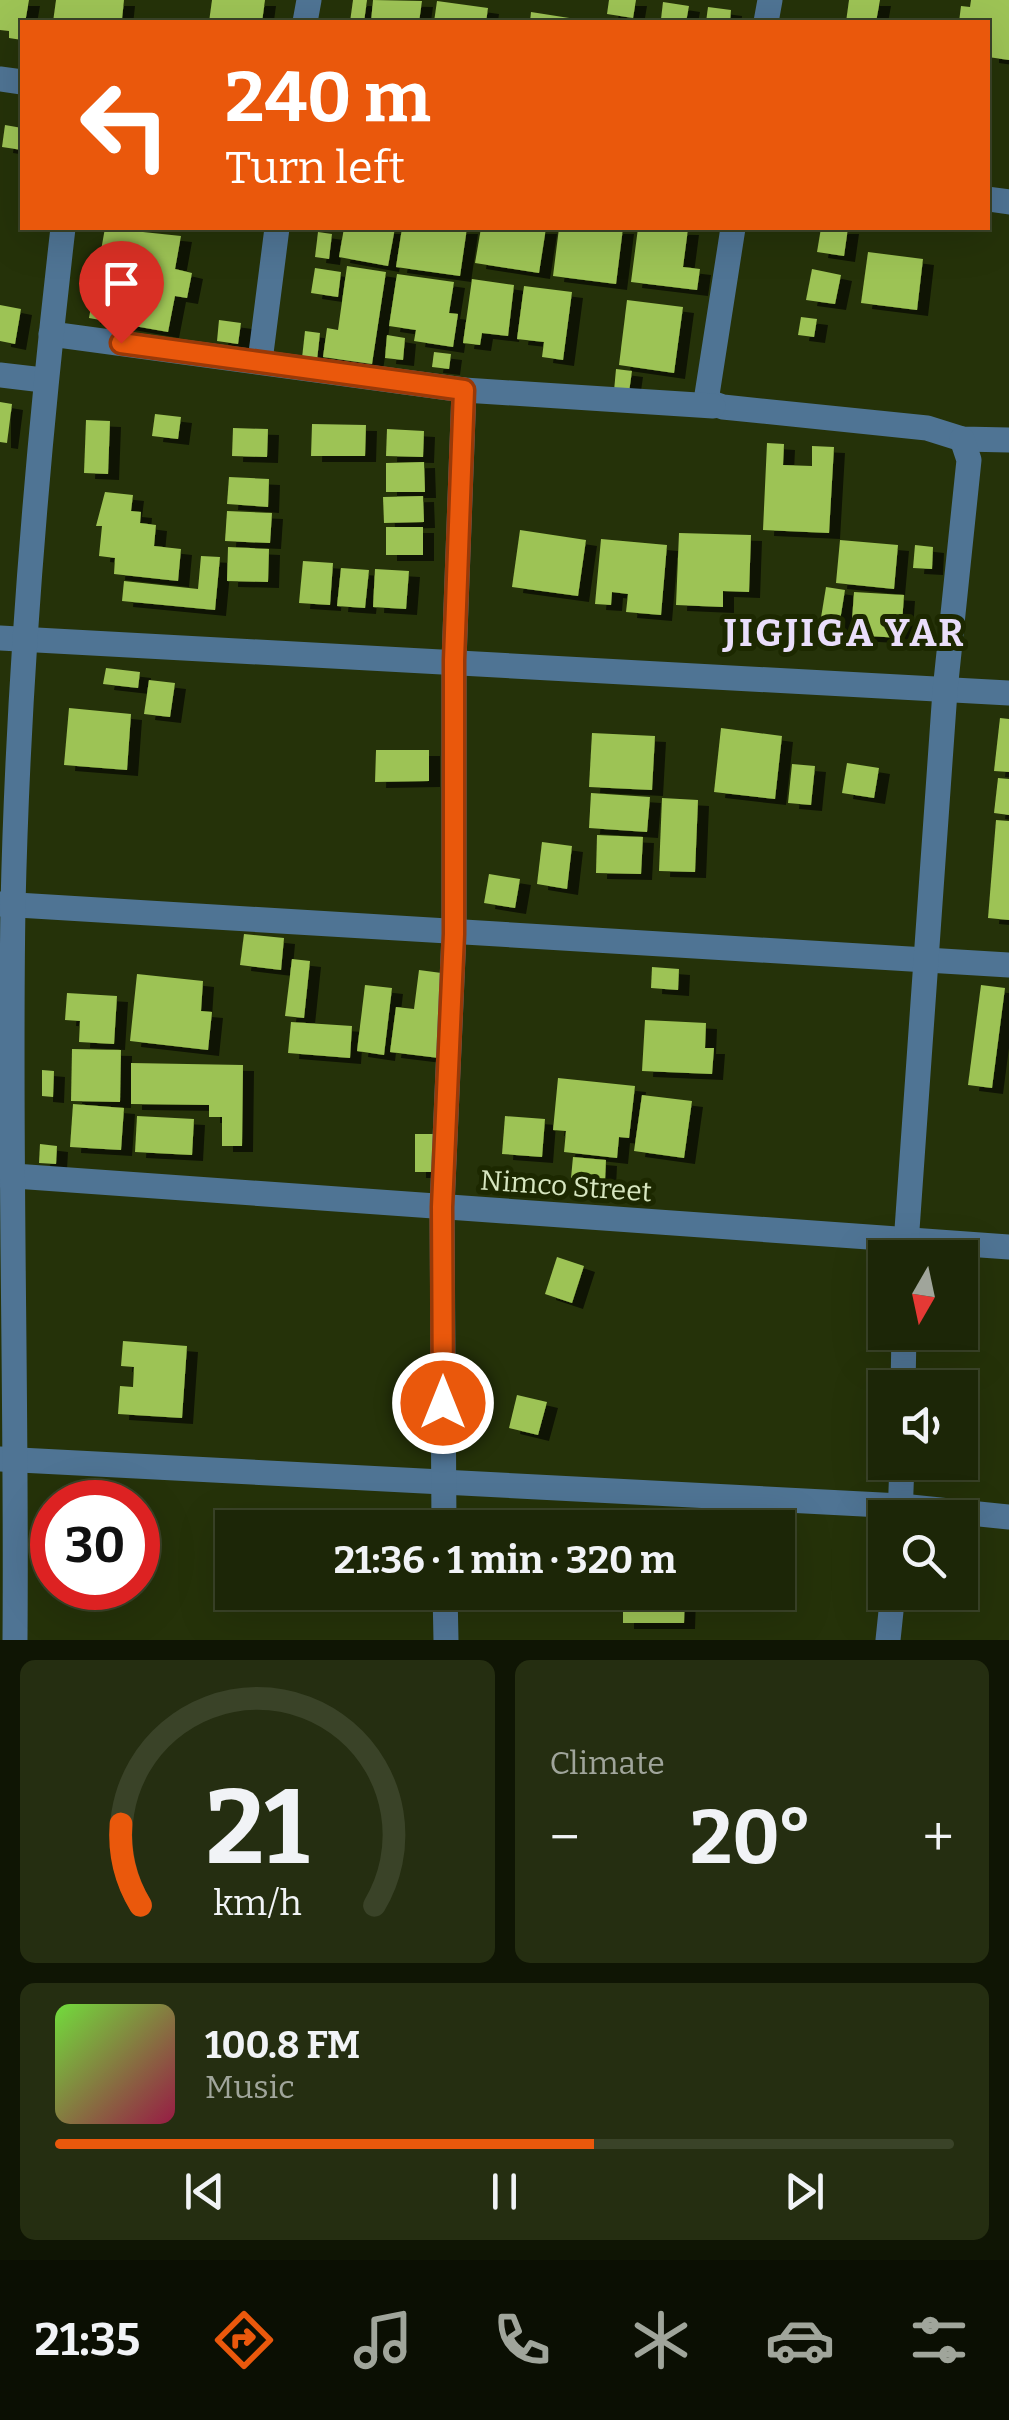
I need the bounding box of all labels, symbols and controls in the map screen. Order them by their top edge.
text: 240 m [225,56,431,140]
icon: left [60,60,190,190]
text: Turn left [225,141,405,195]
pin [79,241,164,344]
icon: arrive [94,256,149,311]
district label: JIGJIGA YAR [722,610,966,656]
street label: Nimco Street [479,1164,653,1208]
north arrow [868,1240,978,1350]
map controls [868,1240,978,1610]
position arrow [391,1351,495,1455]
button: sound [868,1370,978,1480]
speed limit sign: 30 [30,1480,160,1610]
button: search [868,1500,978,1610]
text: 21:36 · 1 min · 320 m [334,1537,676,1583]
text: Climate [550,1744,665,1782]
text: 21 [206,1766,309,1891]
text: 20° [690,1793,812,1883]
text: − [550,1805,580,1871]
text: + [923,1805,954,1871]
text: km/h [213,1882,301,1924]
text: 100.8 FM [205,2022,360,2068]
text: Music [205,2068,295,2106]
icon: previous [177,2164,232,2219]
icon: pause [477,2164,532,2219]
icon: next [777,2164,832,2219]
icon: directions [209,2305,279,2375]
icon: music [348,2305,418,2375]
icon: phone [487,2305,557,2375]
icon: climate [626,2305,696,2375]
icon: car [765,2305,835,2375]
icon: filters [904,2305,974,2375]
text: 21:35 [35,2313,140,2367]

